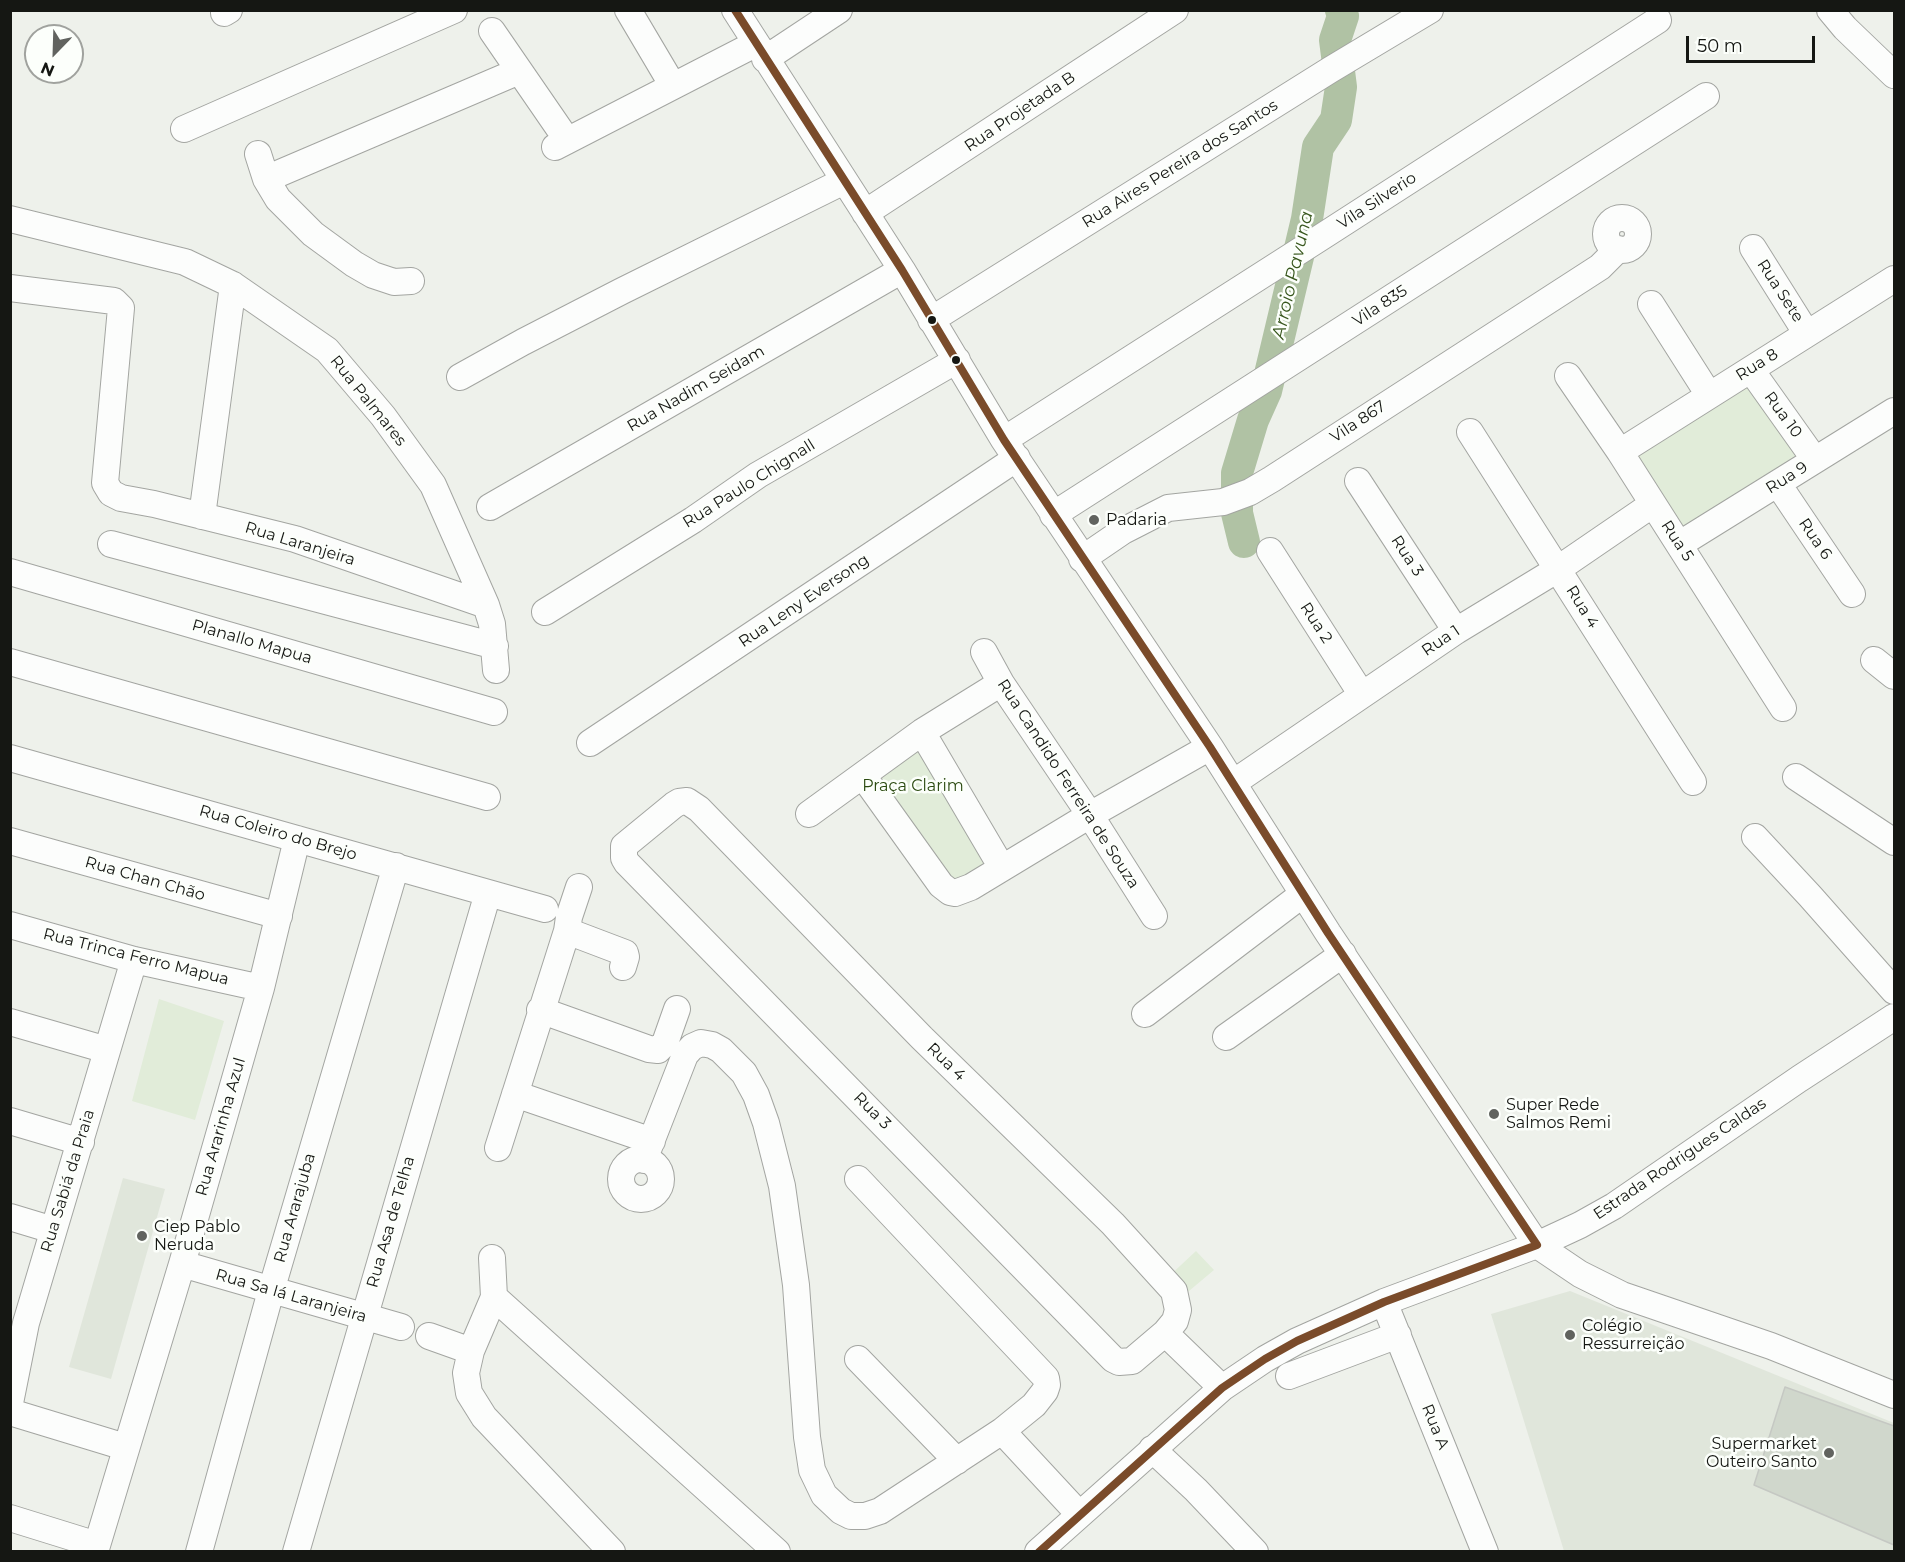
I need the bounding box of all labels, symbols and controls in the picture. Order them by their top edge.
north arrow [24,24,84,84]
scale bar [1689,24,1818,62]
text: 50 m [1697,35,1743,57]
text: N [38,58,57,80]
street label: Rua Projetada B [961,68,1079,156]
street label: Rua Aires Pereira dos Santos [1079,96,1281,232]
street label: Vila Silverio [1334,168,1420,234]
water label: Arroio Pavuna [1268,209,1318,341]
street label: Rua Sete [1753,256,1807,326]
street label: Vila 835 [1349,281,1411,331]
unlabelled marker [926,314,938,326]
street label: Rua Nadim Seidam [624,342,768,436]
street label: Rua 8 [1732,345,1782,385]
street label: Rua Palmares [326,352,410,450]
unlabelled marker [950,354,962,366]
street label: Rua 10 [1760,388,1806,442]
street label: Vila 867 [1327,397,1389,447]
street label: Rua Paulo Chignall [679,436,819,532]
street label: Rua 9 [1763,458,1811,498]
place label: Padaria [1106,510,1167,530]
marker: Padaria [1087,513,1101,527]
street label: Rua 6 [1794,515,1836,563]
street label: Rua 5 [1657,517,1697,565]
street label: Rua Laranjeira [242,518,358,570]
street label: Rua 3 [1387,532,1427,580]
street label: Rua Leny Eversong [735,550,873,652]
street label: Rua 4 [1562,582,1602,632]
street label: Rua 2 [1296,599,1336,647]
street label: Planallo Mapua [190,616,314,668]
street label: Rua 1 [1418,621,1464,661]
street label: Rua Candido Ferreira de Souza [993,676,1143,892]
park label: Praça Clarim [862,776,964,796]
street label: Rua Coleiro do Brejo [197,801,359,865]
street label: Rua Chan Chão [83,853,207,905]
street label: Rua Trinca Ferro Mapua [41,925,231,989]
street label: Rua 4 [923,1039,969,1085]
street label: Rua Ararinha Azul [192,1056,250,1198]
street label: Rua 3 [849,1088,895,1134]
street label: Estrada Rodrigues Caldas [1590,1094,1770,1224]
place label: Super Rede Salmos Remi [1506,1095,1611,1133]
street label: Rua Sabiá da Praia [37,1107,99,1255]
marker: Super Rede Salmos Remi [1487,1107,1501,1121]
street label: Rua Ararajuba [270,1151,320,1265]
street label: Rua Asa de Telha [363,1154,419,1290]
place label: Ciep Pablo Neruda [154,1217,240,1255]
marker: Ciep Pablo Neruda [135,1229,149,1243]
street label: Rua Sa Iá Laranjeira [213,1265,369,1327]
place label: Colégio Ressurreição [1582,1316,1685,1354]
marker: Colégio Ressurreição [1563,1328,1577,1342]
street label: Rua A [1417,1401,1453,1453]
place label: Supermarket Outeiro Santo [1706,1434,1817,1472]
marker: Supermarket Outeiro Santo [1822,1446,1836,1460]

